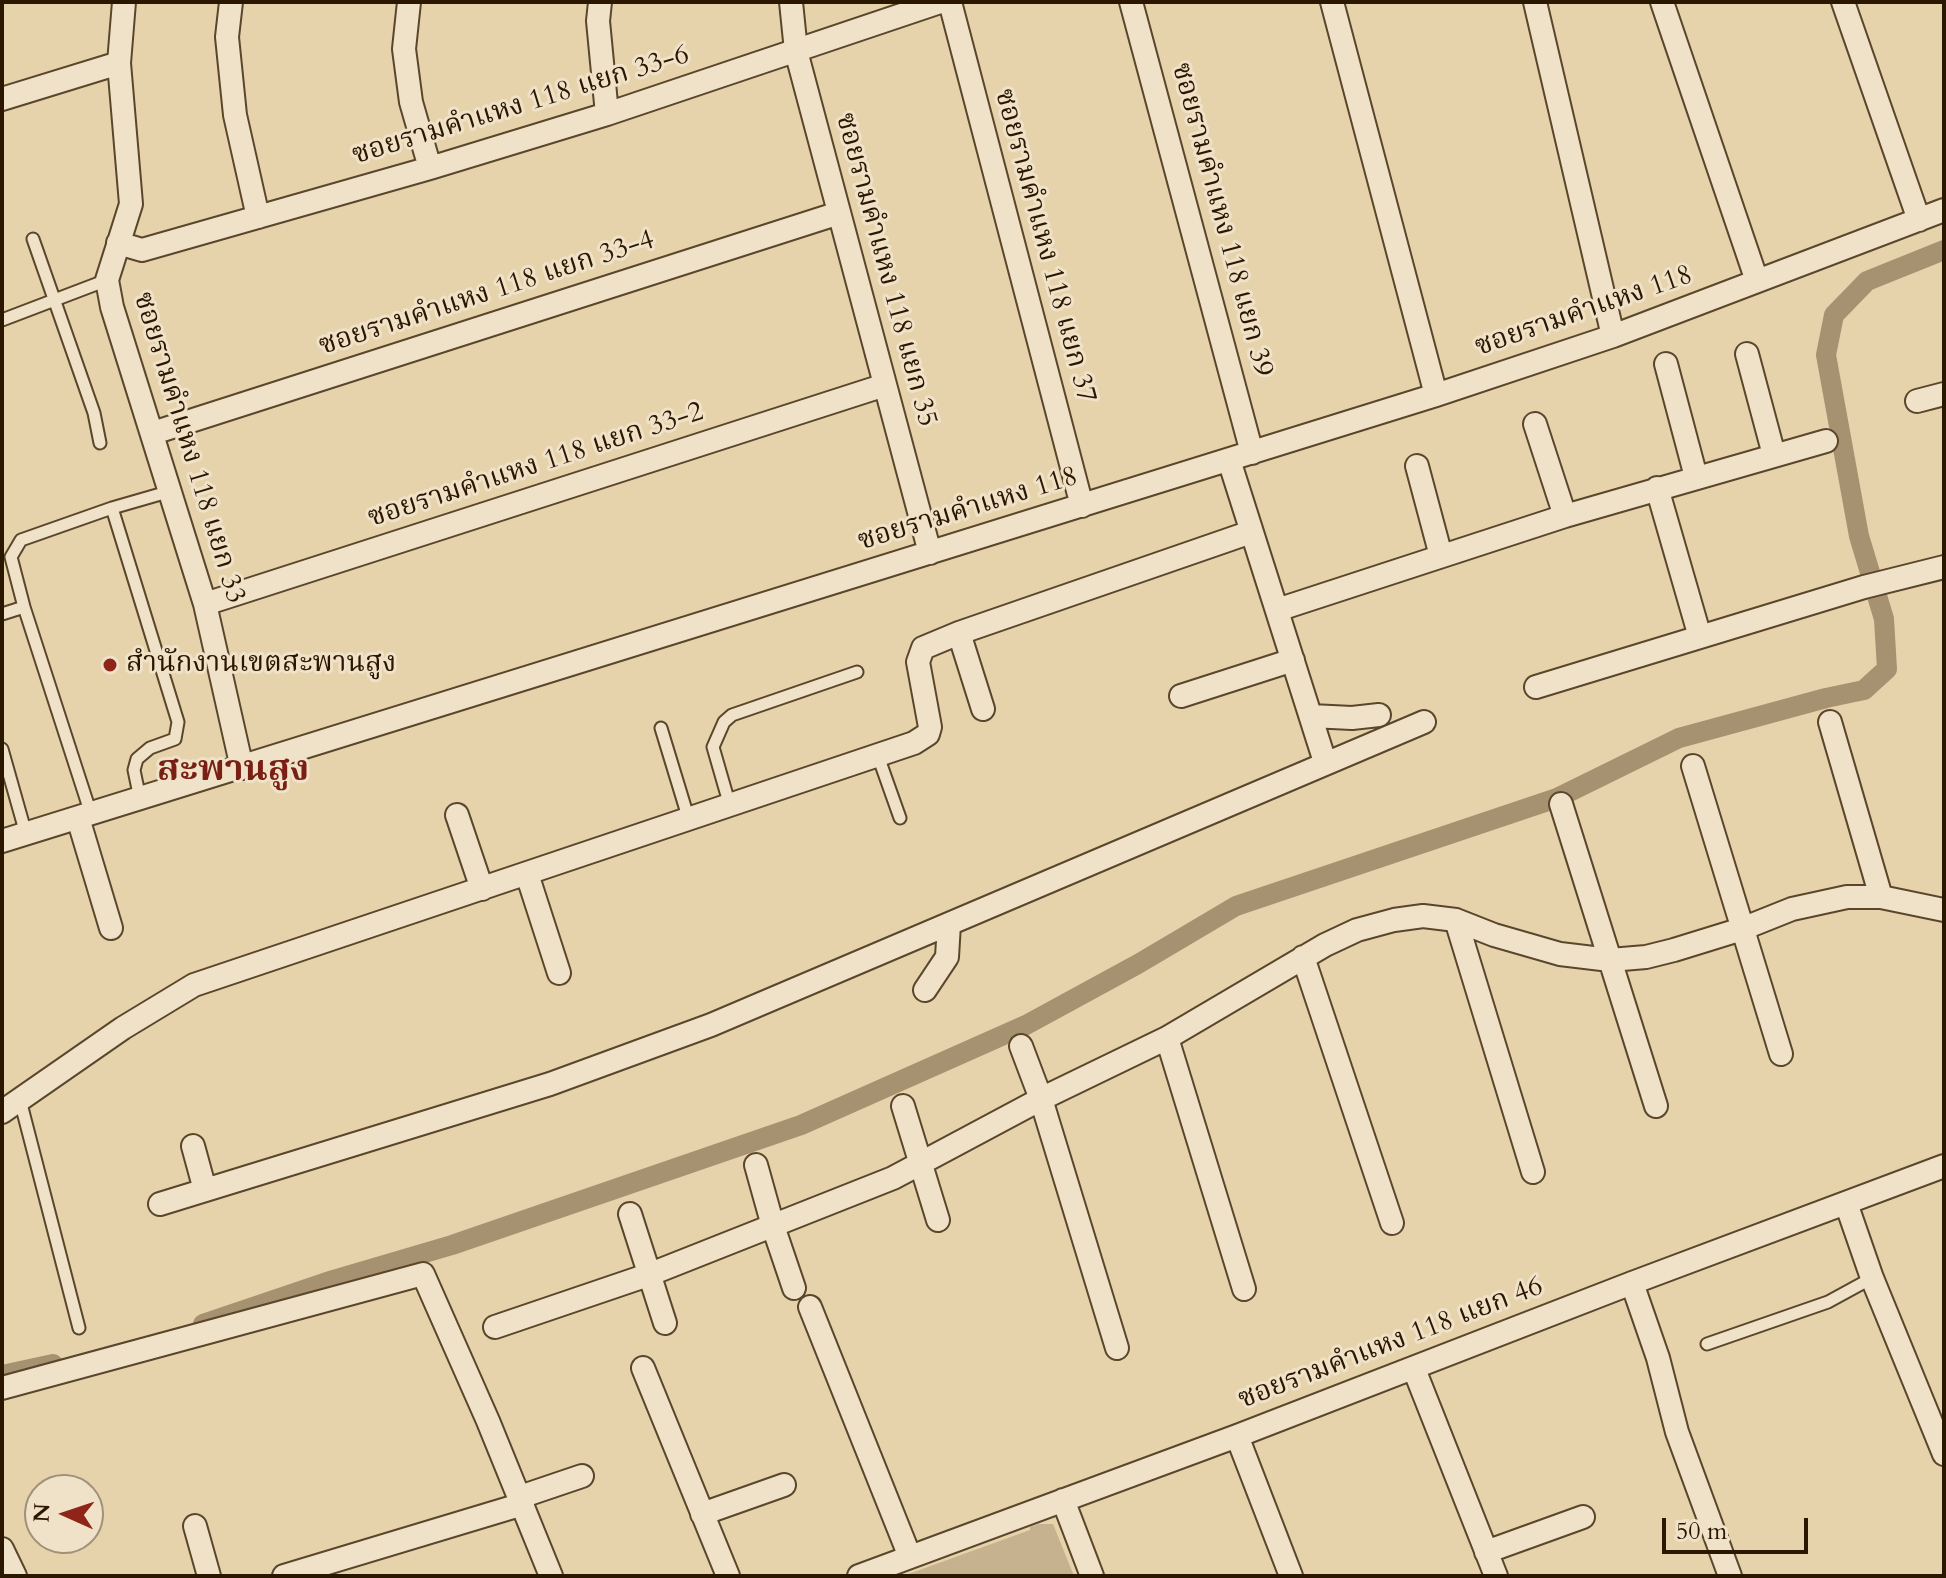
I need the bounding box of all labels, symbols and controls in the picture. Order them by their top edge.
street label: ซอยรามคำแหง 118 แยก 33-6 [349,39,693,173]
street label: ซอยรามคำแหง 118 แยก 39 [1163,59,1279,381]
street label: ซอยรามคำแหง 118 แยก 37 [986,85,1102,407]
street label: ซอยรามคำแหง 118 แยก 35 [827,109,943,431]
street label: ซอยรามคำแหง 118 แยก 33-4 [315,224,659,364]
street label: ซอยรามคำแหง 118 [1471,259,1697,365]
street label: ซอยรามคำแหง 118 แยก 33 [125,288,251,608]
street label: ซอยรามคำแหง 118 แยก 33-2 [364,396,708,536]
street label: ซอยรามคำแหง 118 [854,461,1082,559]
place label: สำนักงานเขตสะพานสูง [126,648,396,682]
marker: สำนักงานเขตสะพานสูง [101,656,119,674]
district label: สะพานสูง [157,750,309,794]
street label: ซอยรามคำแหง 118 แยก 46 [1234,1270,1548,1418]
north arrow [24,1474,104,1554]
scale bar [1666,1502,1812,1552]
text: N [27,1503,58,1523]
text: 50 m [1676,1515,1727,1548]

